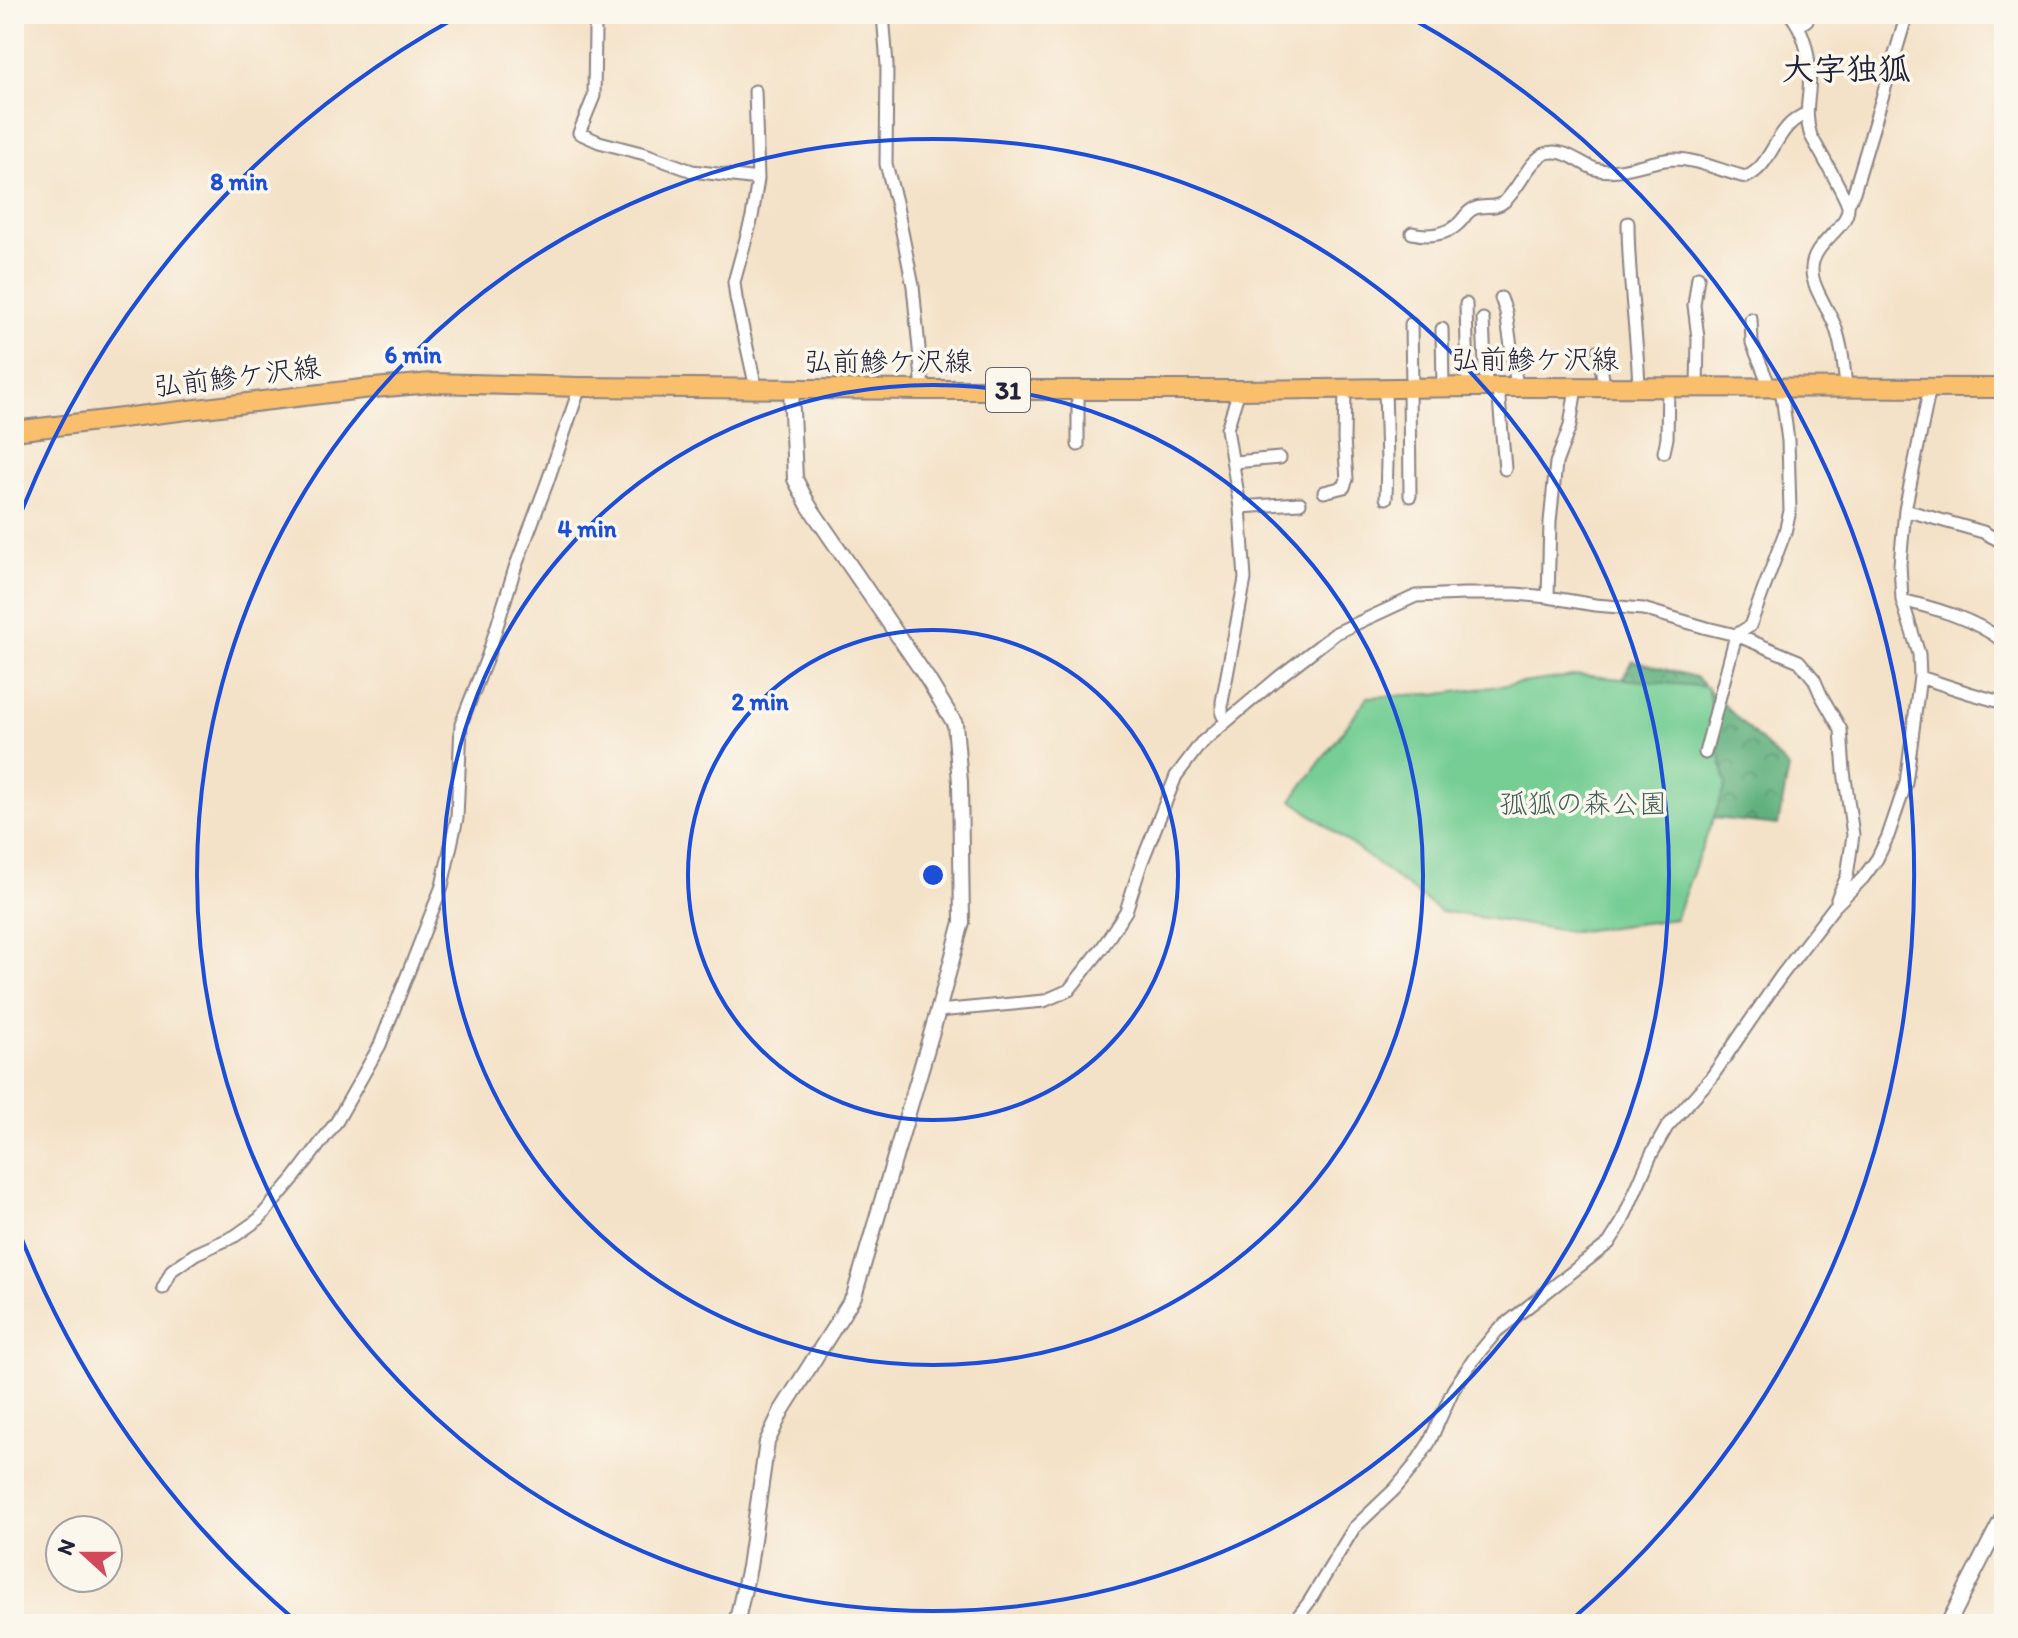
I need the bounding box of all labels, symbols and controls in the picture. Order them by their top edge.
district label: 大字独狐 [1782,50,1910,88]
text: 8 min [210,167,268,196]
text: 6 min [384,340,442,369]
street label: 弘前鰺ケ沢線 [1451,342,1619,376]
street label: 弘前鰺ケ沢線 [804,344,972,378]
street label: 弘前鰺ケ沢線 [152,349,322,403]
road number: 31 [986,368,1030,412]
text: 4 min [558,514,617,543]
text: 2 min [731,687,789,716]
park label: 孤狐の森公園 [1499,786,1667,820]
centre of rings [919,861,947,889]
north arrow [44,1514,124,1594]
text: N [51,1535,81,1559]

